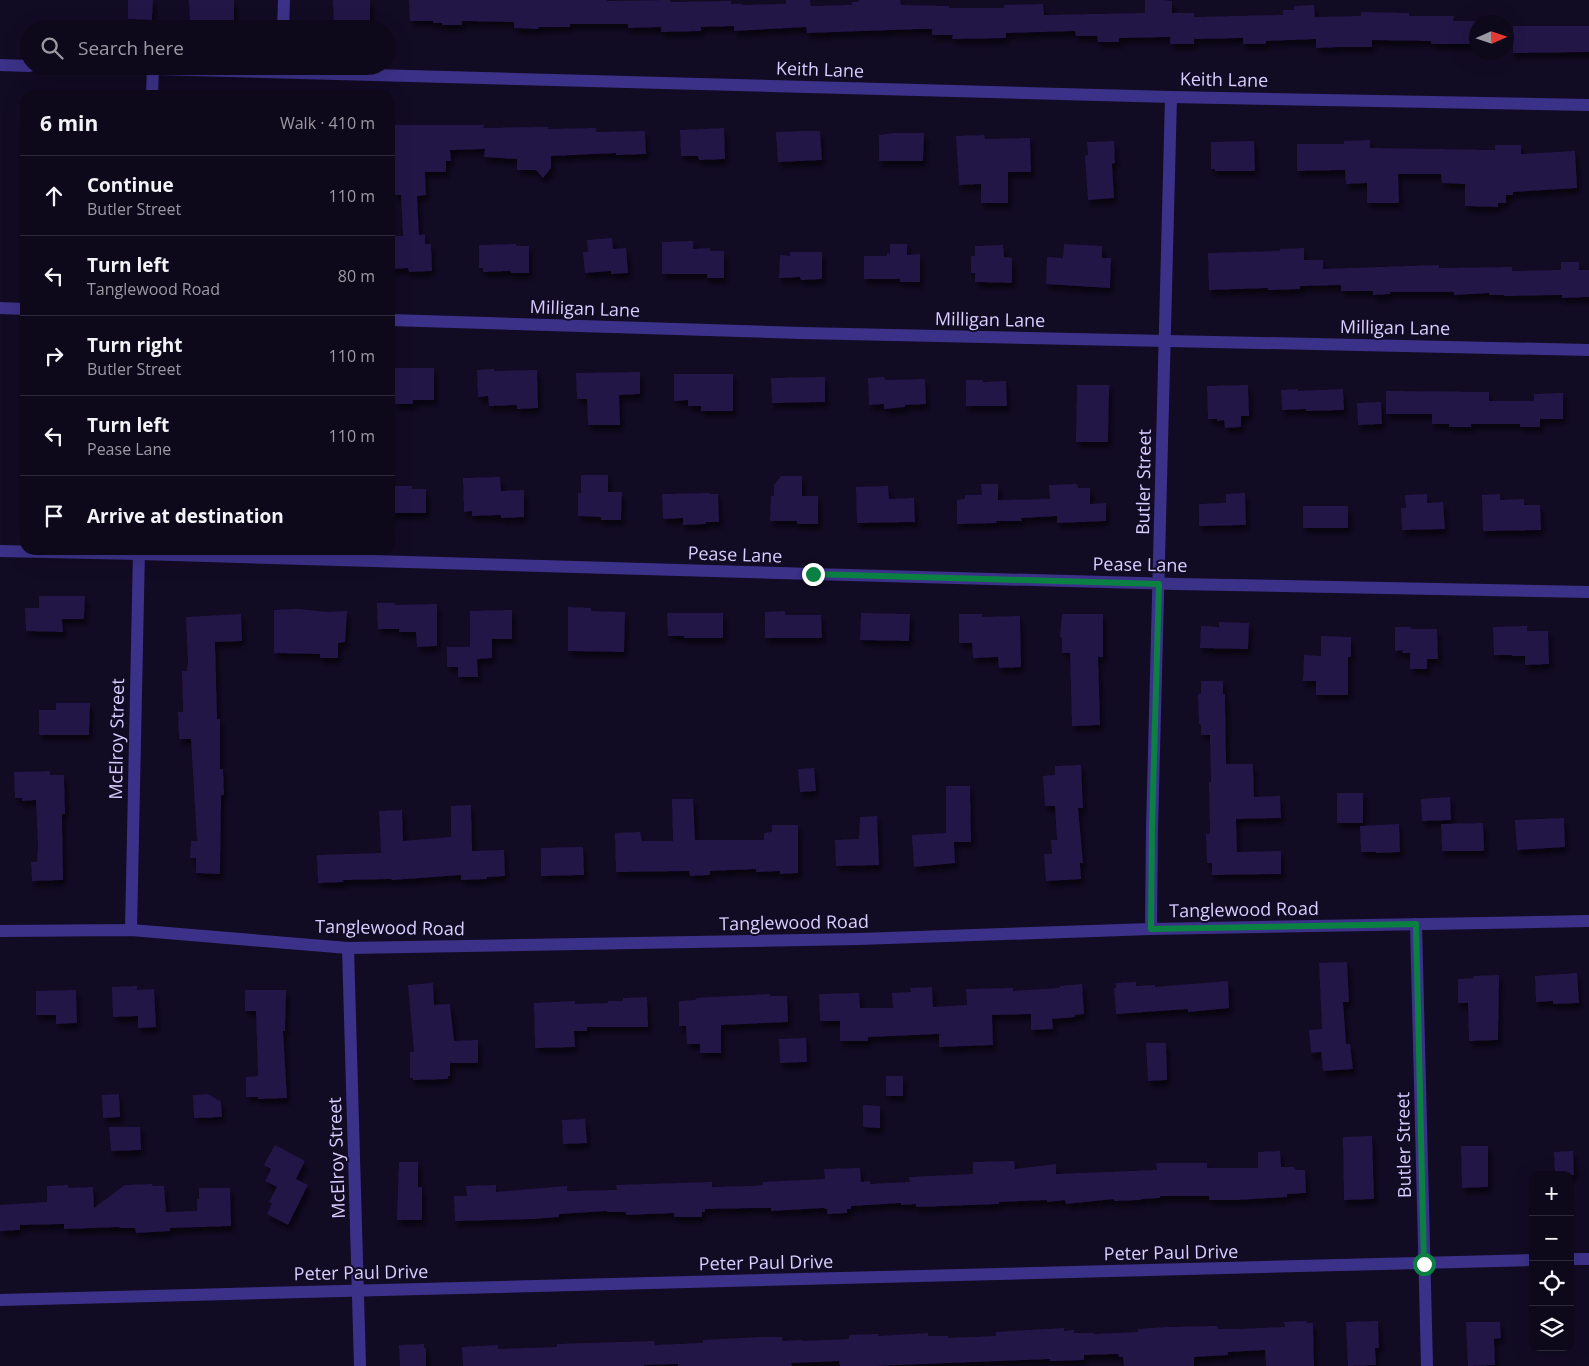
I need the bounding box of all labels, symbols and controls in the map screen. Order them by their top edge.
north arrow [1469,15,1514,60]
search box [20,20,395,75]
icon: search [38,34,66,62]
text: Search here [78,35,184,61]
street label: Keith Lane [775,55,865,83]
street label: Keith Lane [1180,66,1268,92]
text: 6 min [40,109,98,137]
text: Walk · 410 m [280,112,375,134]
text: Continue [87,172,174,198]
icon: ahead [40,182,68,210]
text: 110 m [329,185,375,207]
text: Butler Street [87,198,181,220]
text: Turn left [87,252,169,278]
icon: left [40,262,68,290]
text: 80 m [338,265,375,287]
text: Tanglewood Road [87,278,220,300]
street label: Milligan Lane [529,294,641,322]
street label: Milligan Lane [935,306,1045,332]
street label: Milligan Lane [1340,314,1450,340]
text: Turn right [87,332,182,358]
icon: right [40,342,68,370]
text: 110 m [329,345,375,367]
text: Butler Street [87,358,181,380]
text: Turn left [87,412,169,438]
icon: left [40,422,68,450]
text: 110 m [329,425,375,447]
street label: Butler Street [1130,429,1156,535]
text: Pease Lane [87,438,171,460]
icon: arrive [40,502,68,530]
text: Arrive at destination [87,503,284,529]
street label: Pease Lane [687,540,783,568]
street label: Pease Lane [1092,551,1188,577]
route end [802,563,825,586]
street label: McElroy Street [103,678,129,800]
street label: Tanglewood Road [1169,896,1319,922]
street label: Tanglewood Road [719,909,869,935]
street label: Tanglewood Road [315,914,465,940]
street label: Butler Street [1390,1092,1416,1198]
street label: McElroy Street [322,1097,350,1219]
map controls [1529,1171,1574,1351]
button: + [1529,1171,1574,1216]
button: − [1529,1216,1574,1261]
street label: Peter Paul Drive [1103,1239,1239,1265]
street label: Peter Paul Drive [698,1249,834,1275]
route start [1413,1253,1436,1276]
street label: Peter Paul Drive [293,1259,429,1285]
button: locate [1529,1261,1574,1306]
button: layers [1529,1306,1574,1351]

